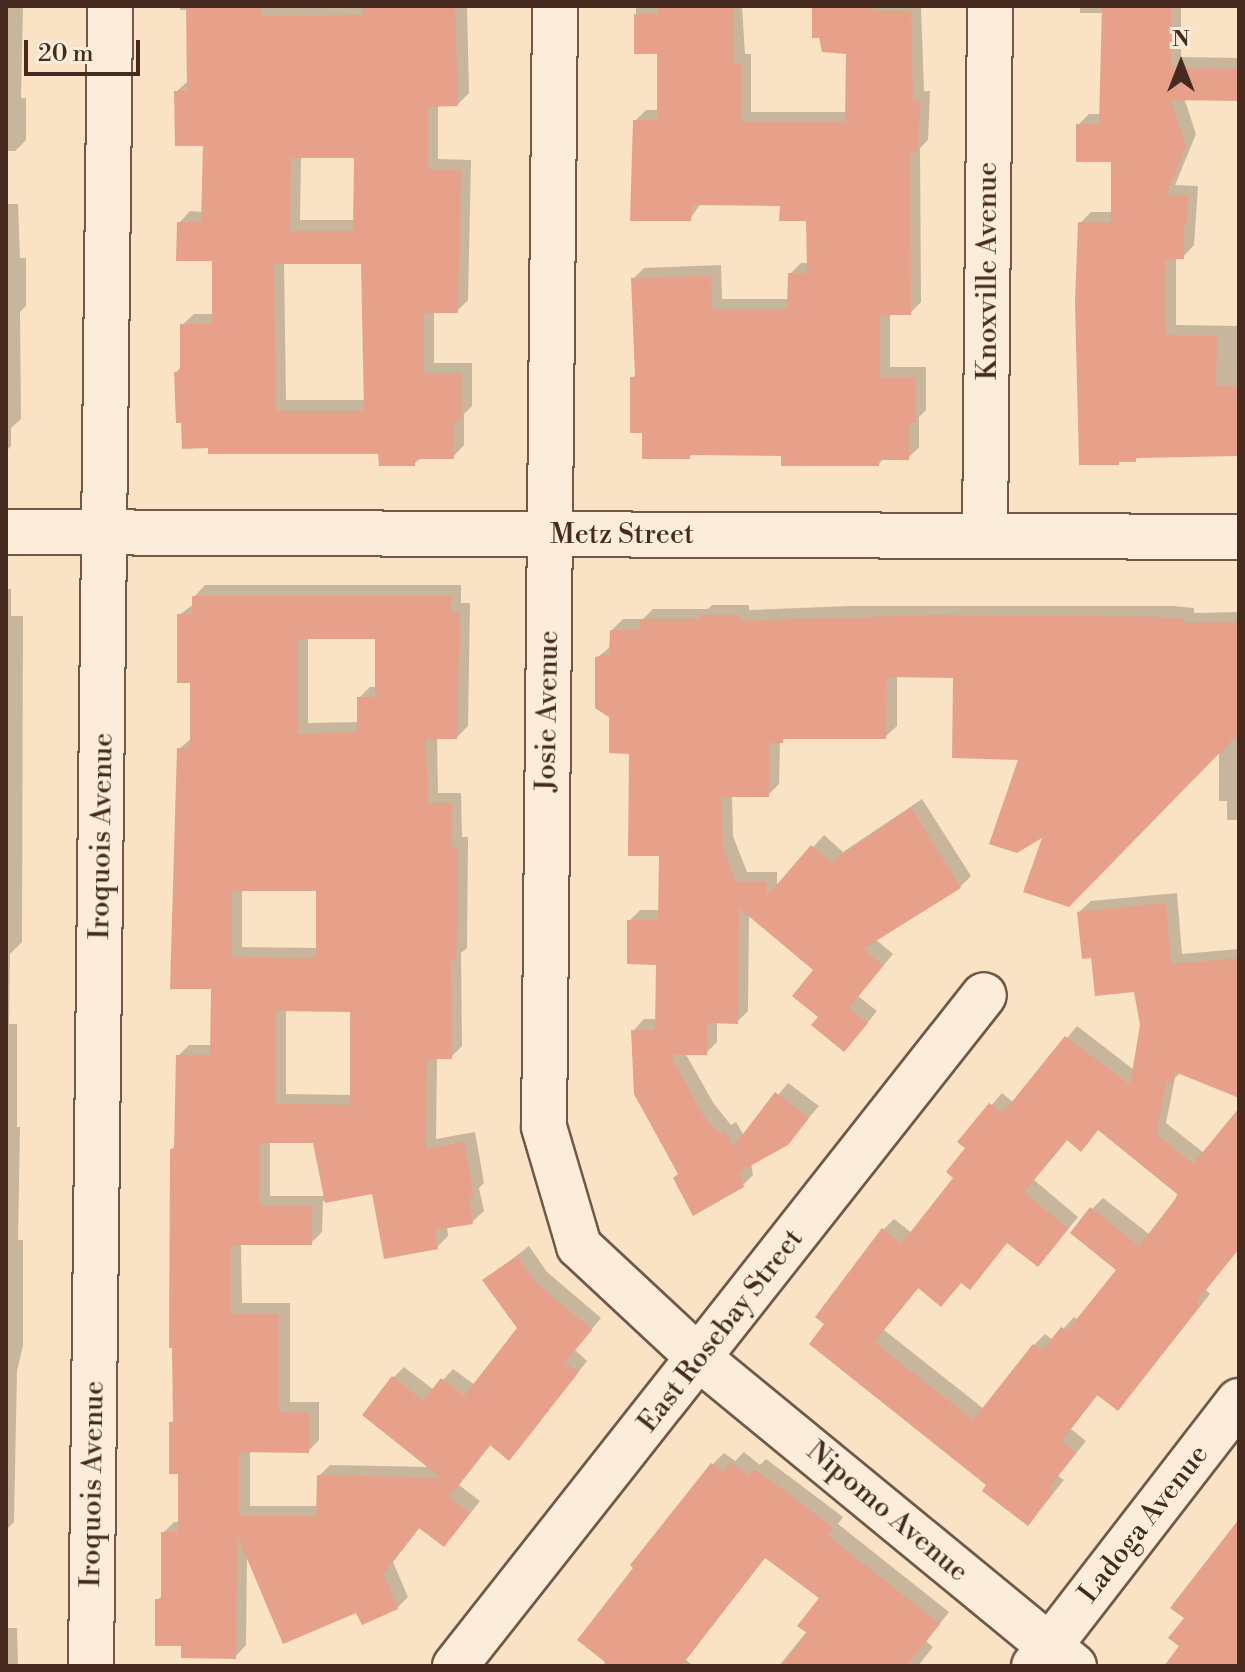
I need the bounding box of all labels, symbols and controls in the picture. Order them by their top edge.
scale bar [28,24,144,74]
north arrow [1141,24,1221,104]
text: N [1172,26,1190,53]
text: 20 m [38,39,94,69]
street label: Knoxville Avenue [971,162,1005,380]
street label: Metz Street [550,518,694,552]
street label: Josie Avenue [530,630,566,792]
street label: Iroquois Avenue [83,732,121,940]
street label: East Rosebay Street [631,1223,811,1439]
street label: Iroquois Avenue [74,1380,112,1588]
street label: Nipomo Avenue [799,1435,975,1589]
street label: Ladoga Avenue [1072,1438,1216,1610]

